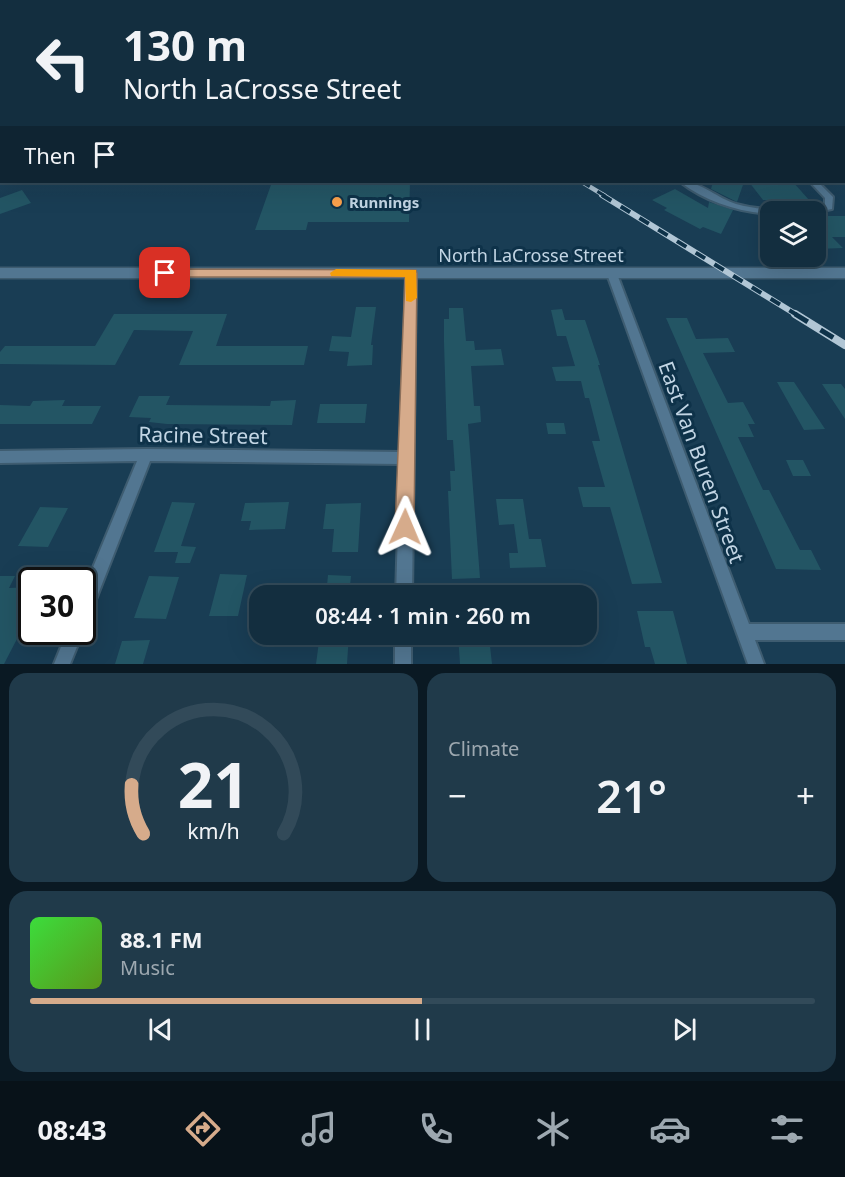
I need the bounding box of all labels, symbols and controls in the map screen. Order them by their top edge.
text: 130 m [123,16,247,73]
icon: left [24,24,102,102]
text: North LaCrosse Street [123,70,401,107]
icon: arrive [88,138,121,171]
text: Then [24,140,76,170]
place label: Runnings [349,192,419,212]
marker: Runnings [330,195,344,209]
map controls [760,201,826,267]
button: layers [760,201,826,267]
street label: North LaCrosse Street [438,243,624,267]
pin [139,247,190,298]
icon: arrive [148,256,181,289]
street label: East Van Buren Street [652,357,752,567]
street label: Racine Street [138,420,268,450]
position arrow [373,495,437,559]
speed limit sign: 30 [18,567,96,645]
text: 08:44 · 1 min · 260 m [315,600,531,630]
text: Climate [448,735,519,762]
text: 21 [178,741,249,826]
text: 21° [596,765,667,826]
text: − [448,773,467,818]
text: + [796,773,815,818]
text: km/h [187,817,240,846]
text: 88.1 FM [120,924,202,954]
text: Music [120,954,175,981]
icon: previous [144,1013,177,1046]
icon: pause [406,1013,439,1046]
icon: next [668,1013,701,1046]
icon: directions [182,1108,224,1150]
icon: music [298,1108,340,1150]
icon: phone [415,1108,457,1150]
icon: climate [532,1108,574,1150]
icon: car [649,1108,691,1150]
icon: filters [766,1108,808,1150]
text: 08:43 [37,1111,107,1148]

